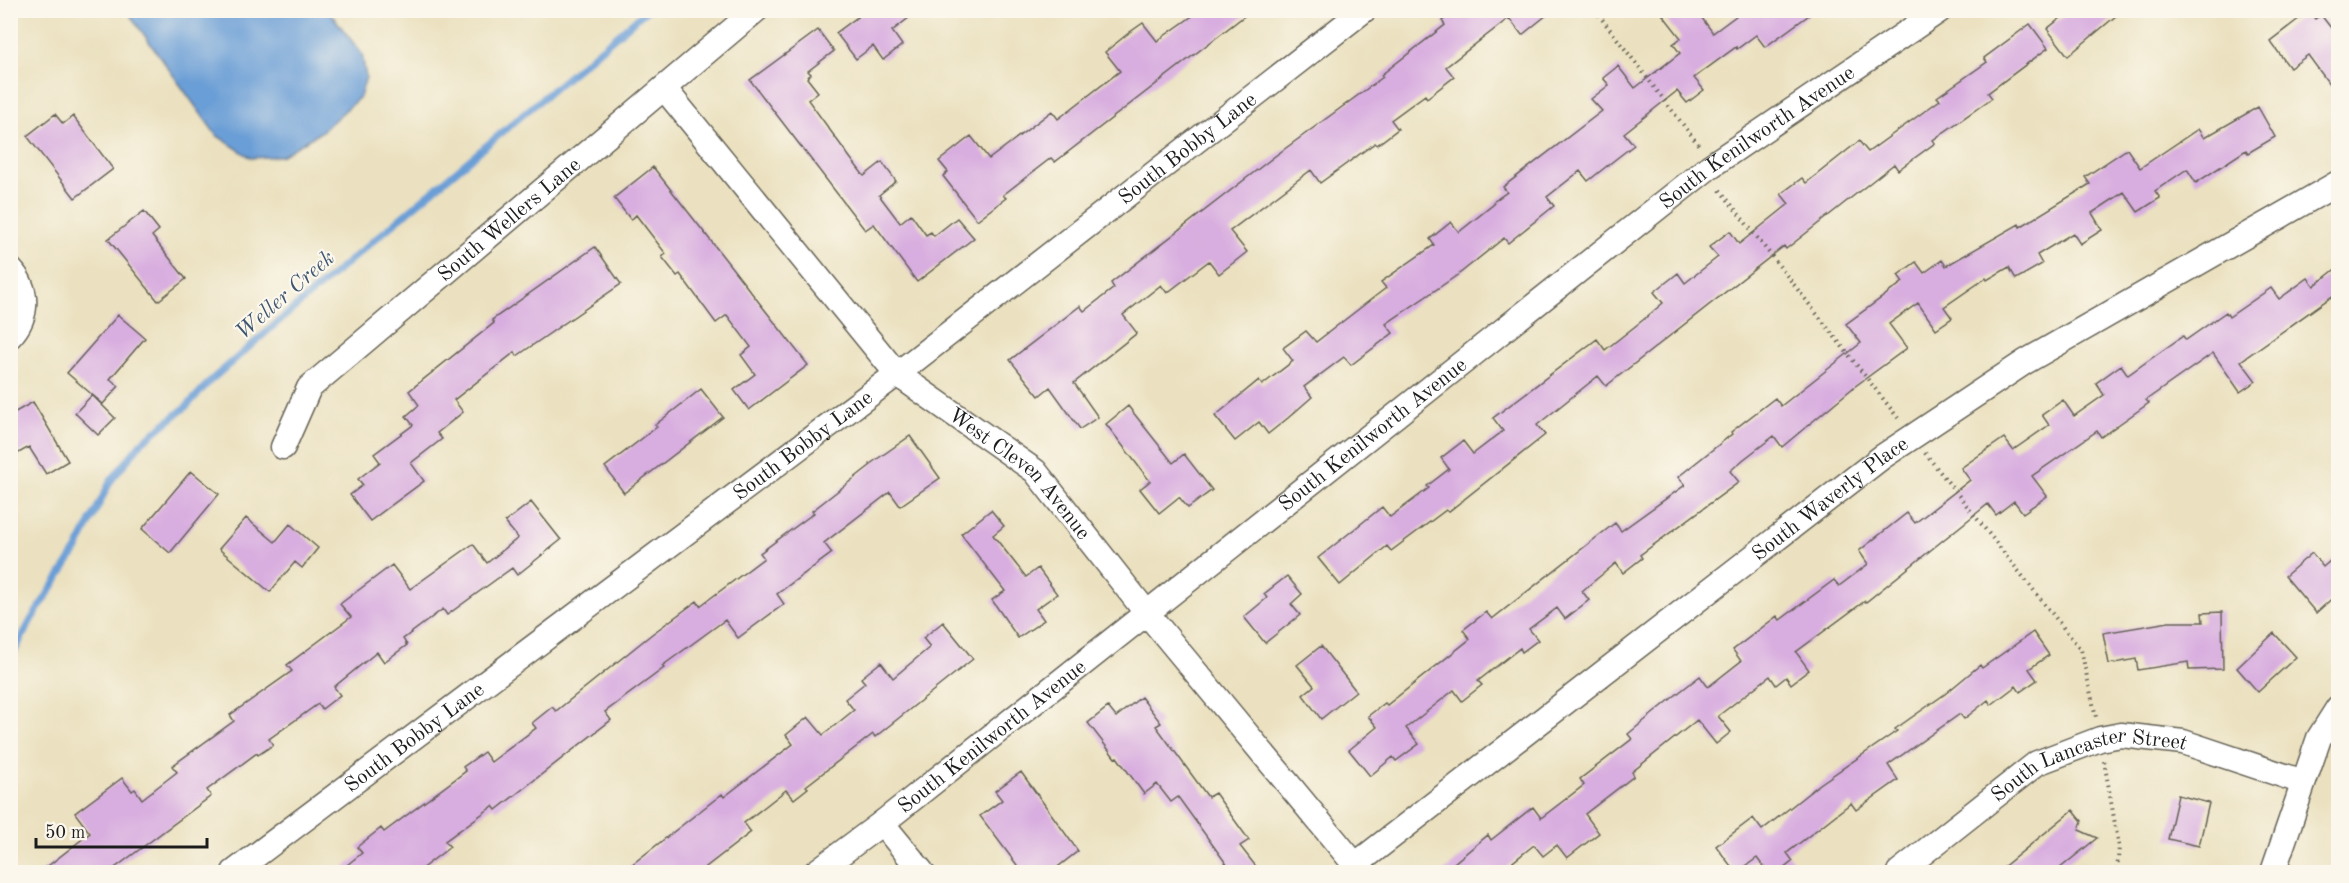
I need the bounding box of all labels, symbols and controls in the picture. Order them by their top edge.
street label: South Kenilworth Avenue [1656,62,1859,214]
street label: South Bobby Lane [1115,89,1261,209]
street label: South Wellers Lane [434,154,585,286]
water label: Weller Creek [232,247,339,344]
street label: South Kenilworth Avenue [1275,355,1471,516]
street label: South Bobby Lane [730,387,877,505]
street label: West Cleven Avenue [944,405,1094,544]
street label: South Waverly Place [1749,434,1912,565]
street label: South Kenilworth Avenue [895,657,1090,818]
street label: South Bobby Lane [341,679,488,797]
street label: South Lancaster Street [1988,726,2190,807]
scale bar [36,811,207,849]
text: 50 m [45,824,85,842]

